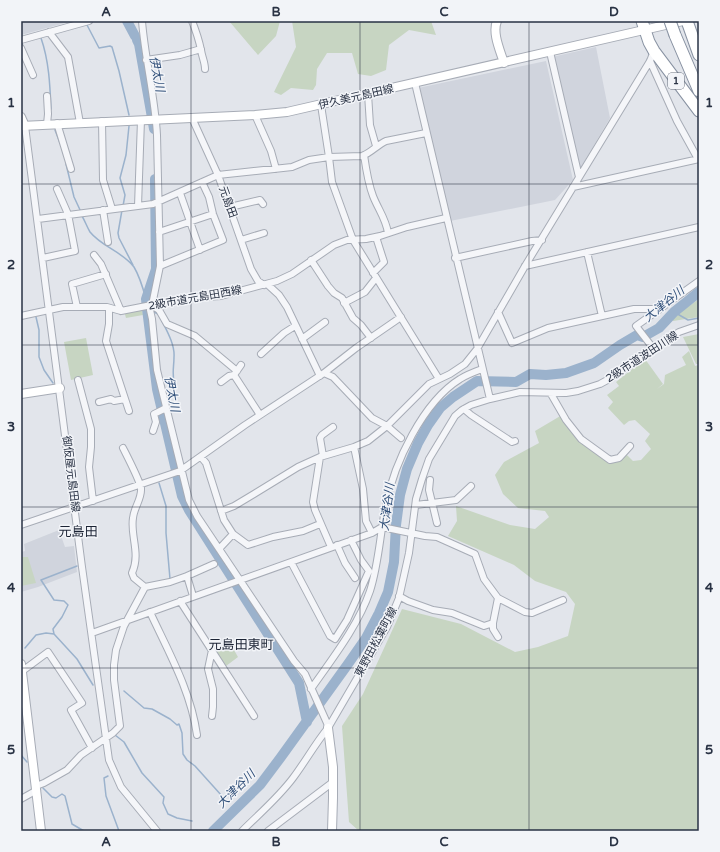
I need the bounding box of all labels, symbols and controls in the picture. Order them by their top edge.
text: A [101,4,111,20]
text: B [271,4,281,20]
text: C [439,4,449,20]
text: D [609,4,619,20]
water label: 伊太川 [147,55,168,95]
road number: 1 [668,73,684,89]
street label: 伊久美元島田線 [317,82,395,112]
text: 1 [7,95,15,111]
text: 1 [705,95,713,111]
street label: 元島田 [216,184,240,220]
text: 2 [7,257,15,273]
text: 2 [705,257,713,273]
water label: 大津谷川 [641,282,689,325]
street label: 2級市道元島田西線 [147,283,243,313]
street label: 2級市道波田川線 [603,329,681,385]
water label: 伊太川 [162,375,183,415]
text: 3 [7,419,15,435]
text: 3 [705,419,713,435]
street label: 御仮屋元島田線 [60,434,82,513]
water label: 大津谷川 [377,480,397,532]
district label: 元島田 [58,524,98,540]
text: 4 [7,580,16,596]
text: 4 [705,580,714,596]
street label: 東野田松葉町線 [352,605,400,679]
district label: 元島田東町 [208,637,274,653]
text: 5 [7,742,15,758]
text: 5 [705,742,713,758]
water label: 大津谷川 [214,766,259,811]
text: A [101,834,111,850]
text: B [271,834,281,850]
text: C [439,834,449,850]
text: D [609,834,619,850]

